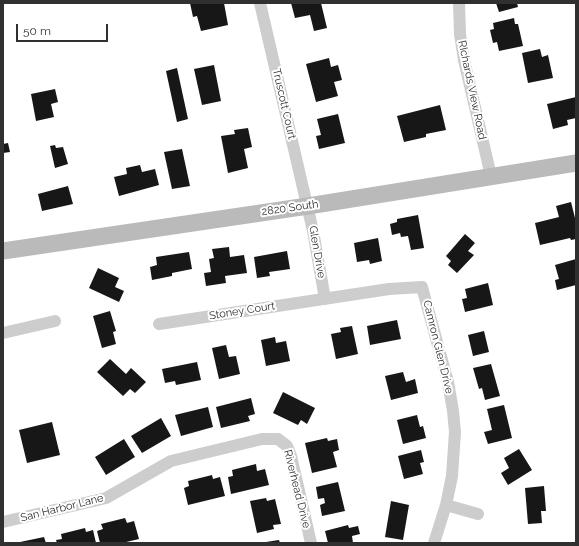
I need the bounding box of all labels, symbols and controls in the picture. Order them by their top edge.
scale bar [18,16,110,42]
text: 50 m [23,24,51,38]
street label: RIchards View Road [455,39,489,141]
street label: Truscott Court [269,67,299,141]
street label: 2820 South [261,197,319,219]
street label: Glen Drive [306,225,328,279]
street label: Stoney Court [208,299,276,323]
street label: Camron Glen Drive [420,299,456,395]
street label: Riverhead Drive [281,448,313,530]
street label: San Harbor Lane [19,491,105,525]

